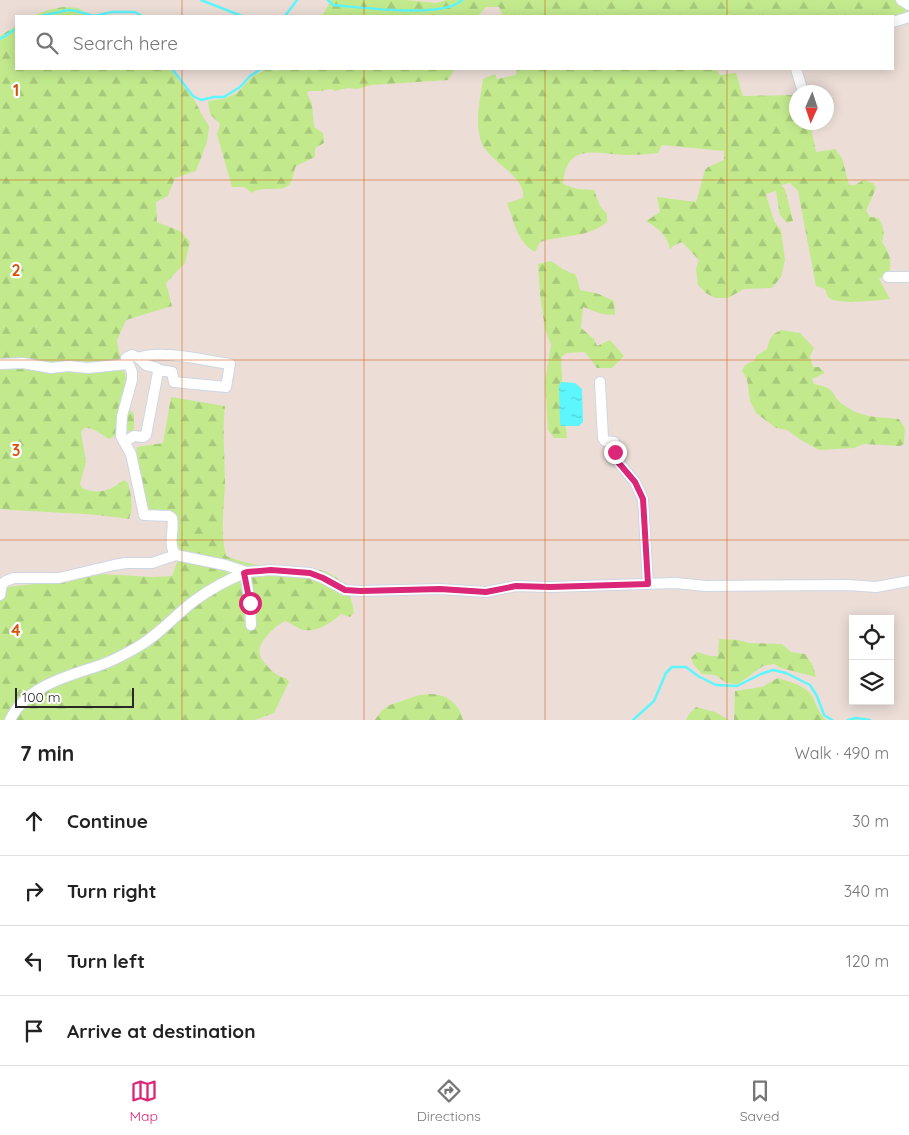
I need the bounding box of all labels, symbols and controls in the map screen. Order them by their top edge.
search box [15,15,894,70]
icon: search [33,29,61,57]
text: Search here [73,31,178,55]
text: 1 [13,80,19,100]
north arrow [789,85,834,130]
text: 2 [11,260,21,280]
text: 3 [12,440,20,460]
route end [604,441,627,464]
route start [239,592,262,615]
map controls [849,615,894,705]
button: locate [849,615,894,660]
text: 4 [11,620,21,640]
button: layers [849,660,894,705]
scale bar [15,685,134,708]
text: 100 m [22,688,60,706]
text: 7 min [20,740,74,766]
text: Walk · 490 m [794,743,889,763]
icon: ahead [20,807,48,835]
text: Continue [67,809,148,833]
text: 30 m [852,811,889,831]
icon: right [20,877,48,905]
text: Turn right [67,879,156,903]
text: 340 m [844,881,889,901]
icon: left [20,947,48,975]
text: Turn left [67,949,145,973]
text: 120 m [846,951,889,971]
icon: arrive [20,1017,48,1045]
text: Arrive at destination [67,1019,256,1043]
tab: Map [129,1077,158,1125]
tab: Directions [417,1077,481,1125]
tab: Saved [740,1077,780,1125]

